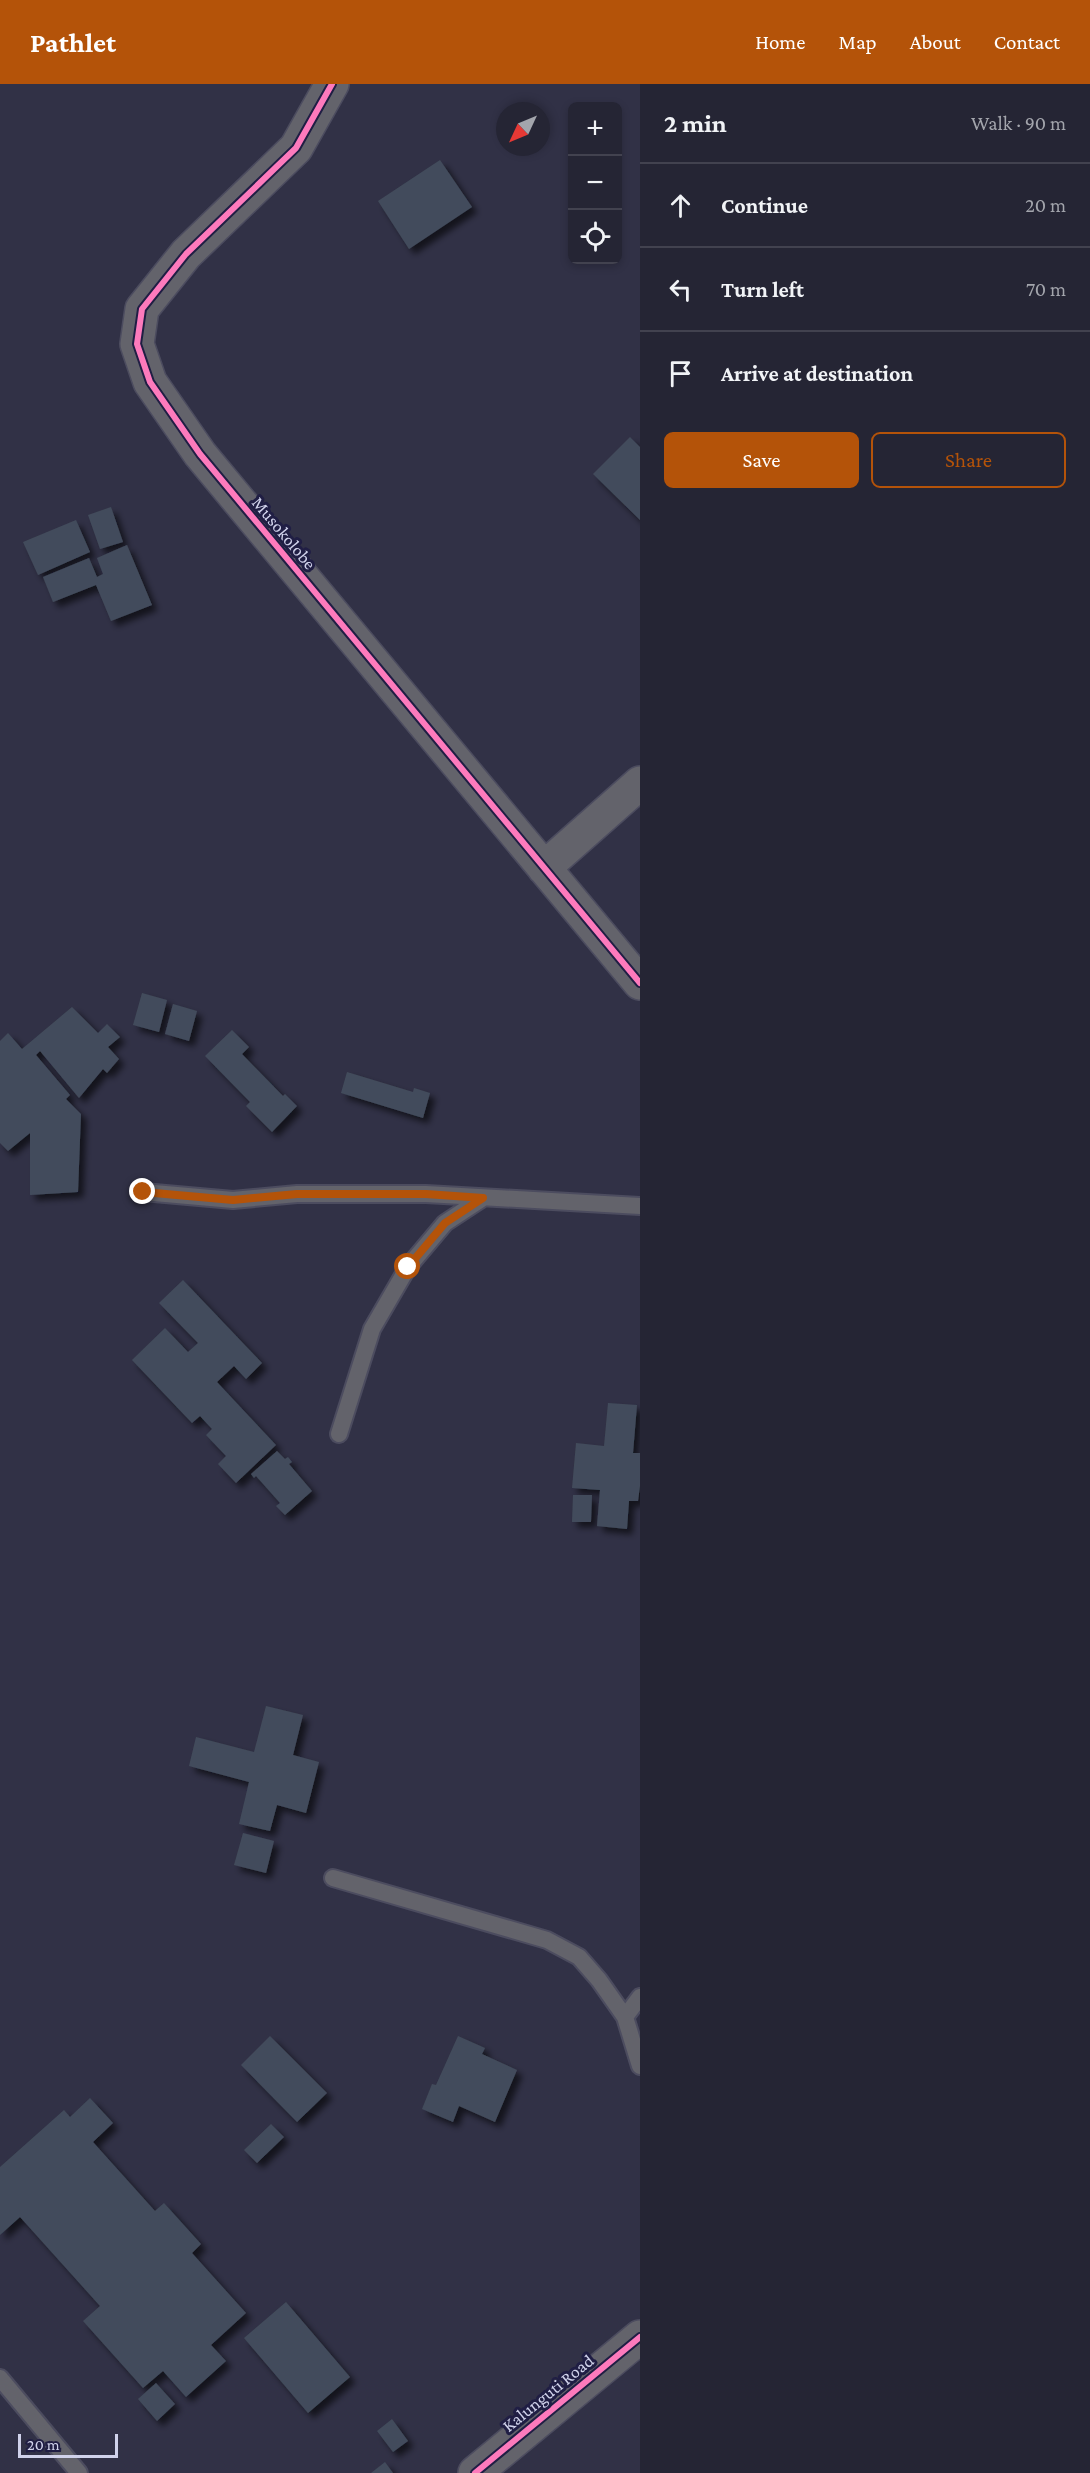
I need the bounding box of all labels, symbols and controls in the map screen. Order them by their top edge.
text: Pathlet [30,27,116,58]
text: Home [755,30,805,54]
text: Map [838,30,877,54]
text: About [910,30,961,54]
text: Contact [994,30,1060,54]
north arrow [496,102,550,156]
map controls [568,102,622,264]
button: + [568,102,622,156]
text: 2 min [664,109,727,138]
text: Walk · 90 m [971,112,1066,134]
button: − [568,156,622,210]
icon: ahead [664,189,697,222]
text: Continue [721,193,808,218]
text: 20 m [1025,194,1066,216]
button: locate [568,210,622,264]
icon: left [664,273,697,306]
text: Turn left [721,277,804,302]
text: 70 m [1026,278,1066,300]
icon: arrive [664,357,697,390]
text: Arrive at destination [721,361,913,386]
button: Save [664,432,859,488]
button: Share [871,432,1066,488]
street label: Musokolobe [248,493,320,573]
route end [129,1178,155,1204]
route start [394,1253,420,1279]
street label: Kalunguti Road [498,2350,598,2436]
scale bar [18,2431,118,2458]
text: 20 m [27,2436,60,2453]

